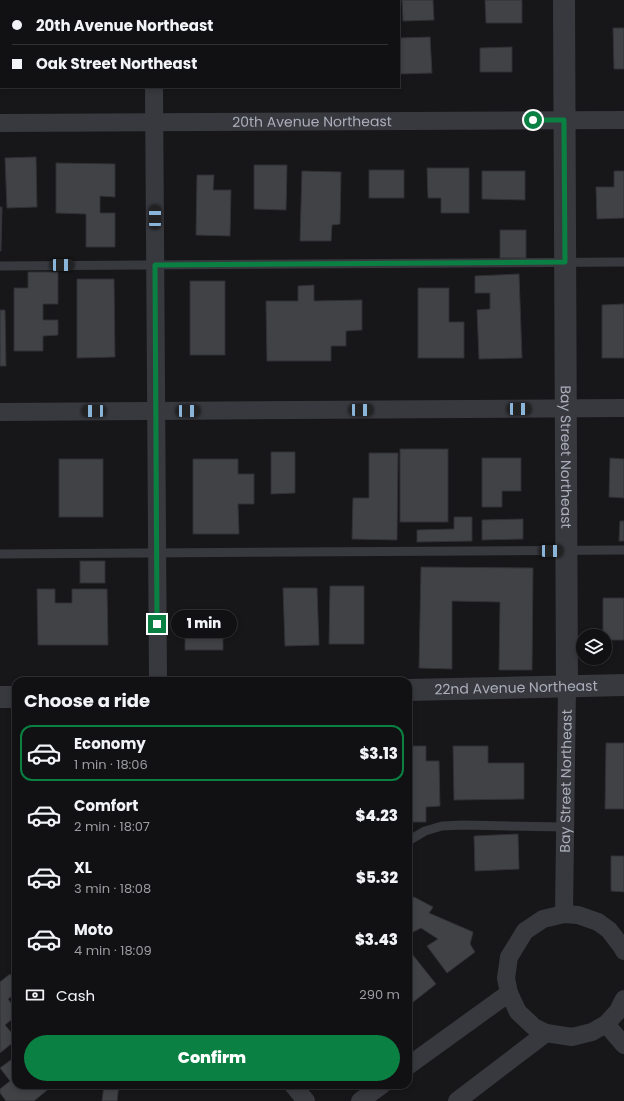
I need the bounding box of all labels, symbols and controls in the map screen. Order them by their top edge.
text: 20th Avenue Northeast [36,15,213,36]
text: Oak Street Northeast [36,53,197,74]
street label: 20th Avenue Northeast [232,111,392,132]
route start [524,111,542,129]
car [149,205,161,229]
car [50,259,74,271]
street label: Bay Street Northeast [556,385,576,529]
car [507,403,531,415]
car [349,404,373,416]
car [82,405,106,417]
car [176,405,200,417]
car [539,545,563,557]
callout: 1 min [171,610,237,638]
text: 1 min [187,614,221,633]
route end [148,615,166,633]
map controls [576,629,612,665]
button: layers [576,629,612,665]
street label: 22nd Avenue Northeast [434,676,598,699]
text: Choose a ride [24,688,150,713]
street label: Bay Street Northeast [555,709,577,853]
text: Economy [74,733,146,754]
icon: car [26,735,62,771]
text: $3.13 [359,743,398,764]
text: 1 min · 18:06 [74,755,148,774]
text: Comfort [74,795,138,816]
icon: car [26,797,62,833]
text: $4.23 [356,805,398,826]
text: 2 min · 18:07 [74,817,150,836]
text: XL [74,857,92,878]
icon: car [26,859,62,895]
text: $5.32 [356,867,398,888]
text: 3 min · 18:08 [74,879,151,898]
text: Moto [74,919,113,940]
icon: car [26,921,62,957]
text: $3.43 [355,929,398,950]
text: 4 min · 18:09 [74,941,152,960]
icon: cash [24,984,46,1006]
text: Cash [56,985,95,1006]
text: 290 m [359,985,400,1004]
button: Confirm [24,1035,400,1081]

